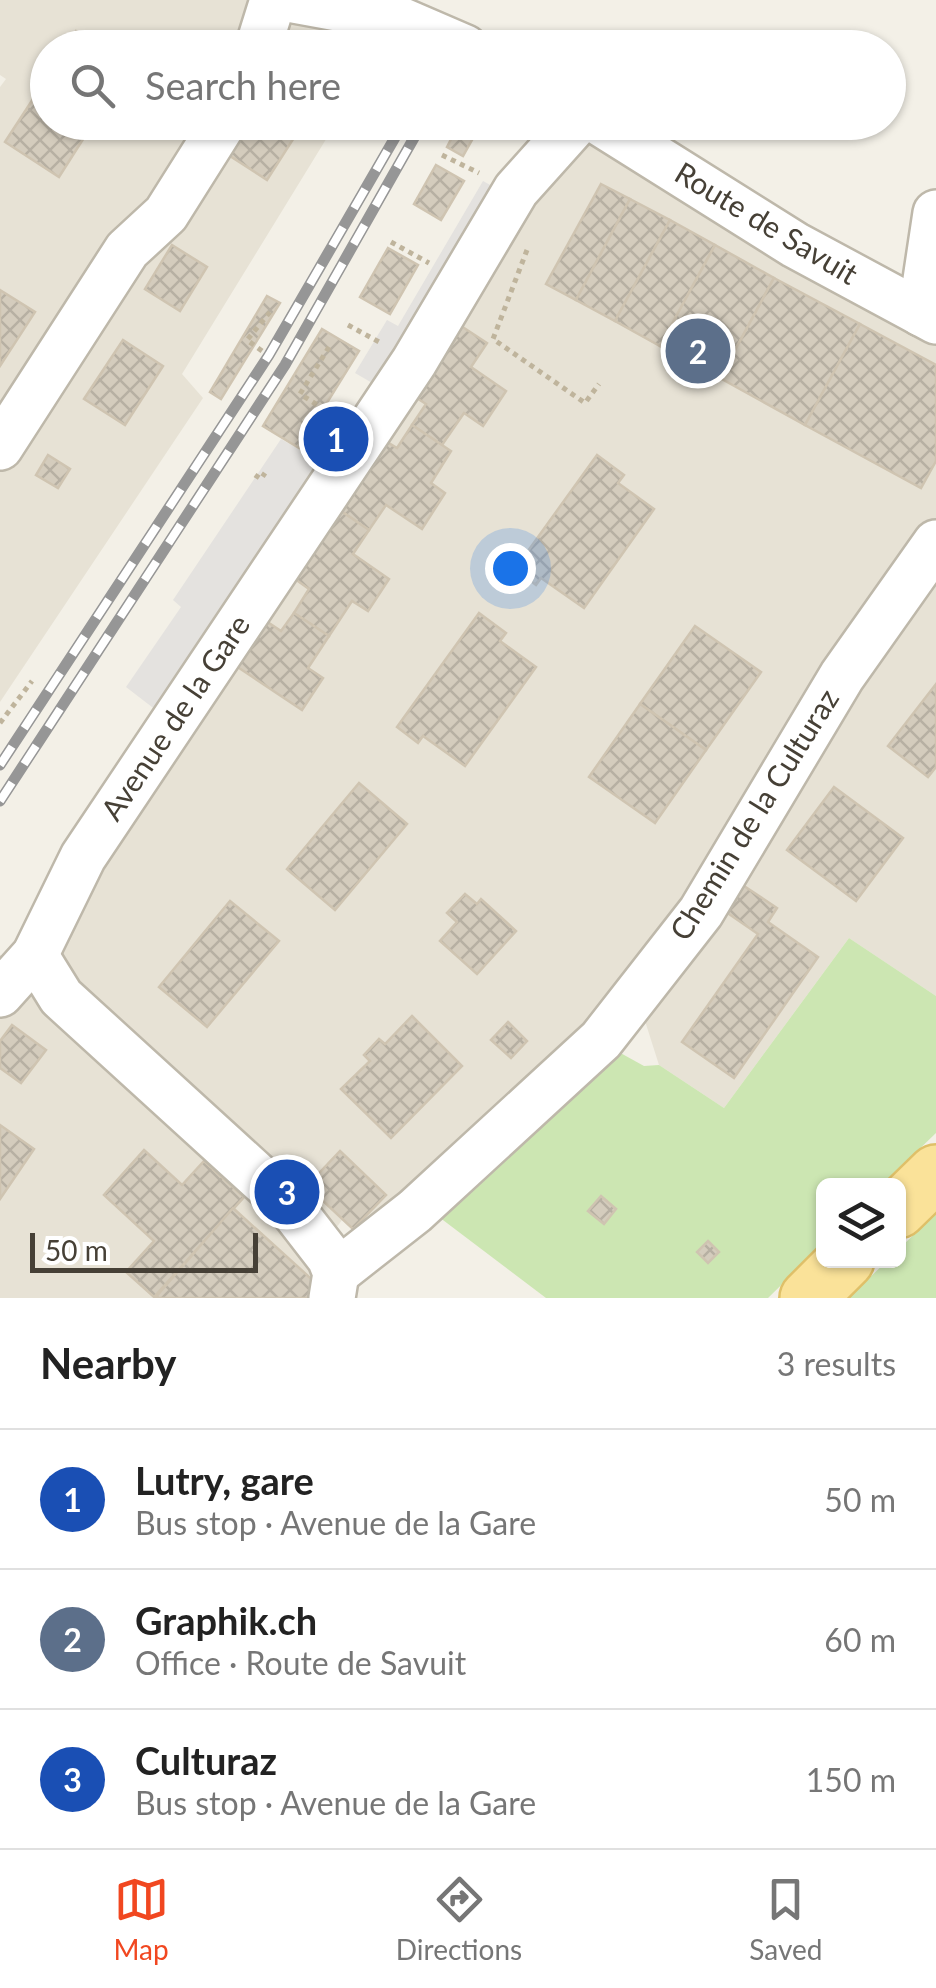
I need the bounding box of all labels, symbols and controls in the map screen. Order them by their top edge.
search box [30,30,906,140]
icon: search [65,58,120,113]
text: Search here [145,62,341,108]
street label: Route de Savuit [669,154,865,291]
pin: 2 [666,314,730,388]
pin: 1 [304,402,368,476]
your location [485,543,536,594]
street label: Avenue de la Gare [92,607,256,826]
street label: Chemin de la Culturaz [661,682,845,946]
pin: 3 [254,1154,320,1230]
map controls [816,1178,906,1268]
button: layers [816,1178,906,1268]
scale bar [30,1228,258,1272]
text: 50 m [45,1233,108,1267]
text: Nearby [40,1338,177,1388]
text: 3 results [777,1344,896,1383]
text: Lutry, gare [135,1457,314,1503]
text: 1 [63,1480,82,1519]
text: 50 m [824,1480,896,1519]
text: Bus stop · Avenue de la Gare [135,1503,536,1542]
text: Graphik.ch [135,1597,317,1643]
text: 2 [63,1620,82,1659]
text: 60 m [824,1620,896,1659]
text: Office · Route de Savuit [135,1643,466,1682]
text: Culturaz [135,1737,277,1783]
text: 3 [63,1760,82,1799]
text: 150 m [806,1760,896,1799]
text: Bus stop · Avenue de la Gare [135,1783,536,1822]
tab: Map [114,1872,169,1966]
tab: Directions [396,1872,522,1966]
tab: Saved [749,1872,822,1966]

